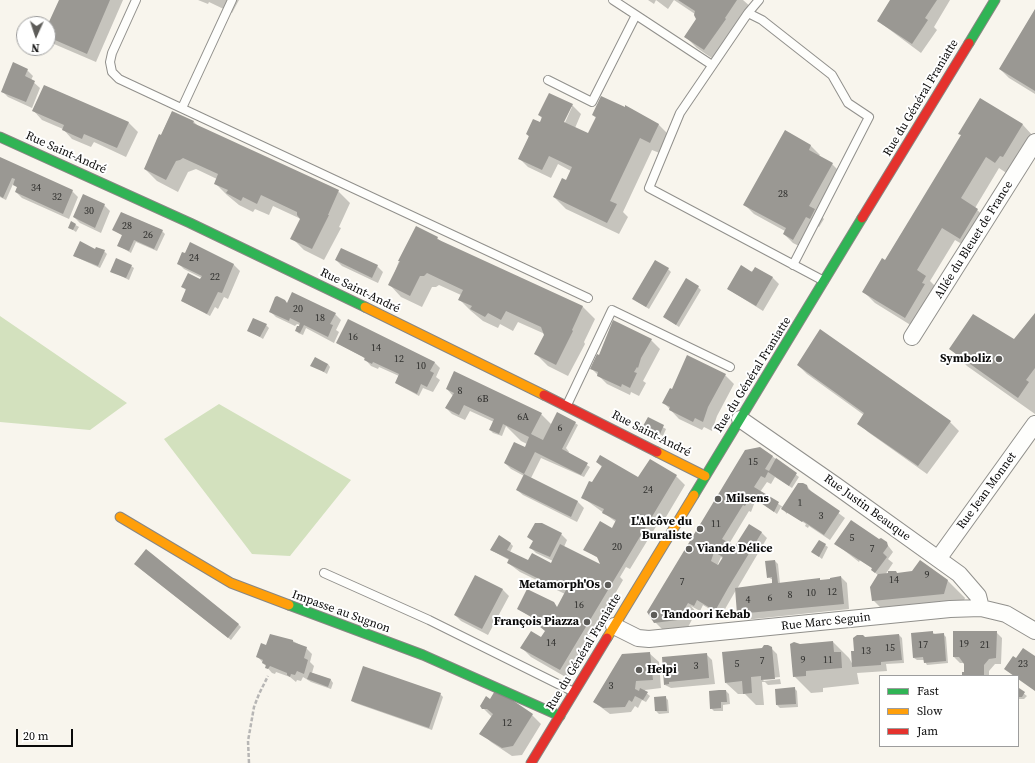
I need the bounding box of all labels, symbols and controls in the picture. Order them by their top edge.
north arrow [16,16,56,56]
street label: Rue du Général Franiatte [880,37,962,159]
text: N [31,40,40,55]
street label: Rue Saint-André [23,129,109,177]
street label: Allée du Bleuet de France [932,178,1016,302]
house number: 34 [31,182,41,194]
house number: 28 [778,188,788,200]
house number: 32 [52,191,62,203]
house number: 30 [84,205,94,217]
house number: 28 [122,220,132,232]
house number: 26 [143,229,153,241]
house number: 24 [189,252,199,264]
street label: Rue Saint-André [318,265,402,317]
house number: 22 [210,271,220,283]
house number: 20 [293,303,303,315]
house number: 18 [315,312,325,324]
street label: Rue du Général Franiatte [711,314,795,436]
house number: 16 [348,331,358,343]
house number: 14 [371,342,381,354]
place label: Symboliz [940,352,991,366]
house number: 12 [394,353,404,365]
marker: Symboliz [994,354,1004,364]
house number: 10 [416,360,426,372]
house number: 8 [458,385,462,397]
house number: 6B [477,393,489,405]
street label: Rue Saint-André [609,408,693,460]
house number: 6A [517,411,529,423]
house number: 6 [558,422,562,434]
street label: Rue Jean Monnet [954,450,1020,532]
house number: 15 [748,456,758,468]
street label: Rue Justin Beauque [821,472,913,544]
house number: 24 [643,484,653,496]
place label: Milsens [726,492,769,506]
marker: Milsens [713,494,723,504]
house number: 1 [798,497,802,509]
house number: 3 [819,510,823,522]
place label: L'Alcôve du Buraliste [631,515,692,543]
house number: 11 [711,518,721,530]
marker: L'Alcôve du Buraliste [695,524,705,534]
house number: 5 [850,532,854,544]
house number: 20 [612,541,622,553]
place label: Viande Délice [697,542,772,556]
house number: 7 [870,543,874,555]
marker: Viande Délice [684,544,694,554]
house number: 9 [925,569,929,581]
house number: 14 [889,574,899,586]
house number: 7 [680,576,684,588]
place label: Metamorph'Os [519,578,600,592]
marker: Metamorph'Os [603,580,613,590]
house number: 12 [827,586,837,598]
house number: 10 [806,587,816,599]
street label: Impasse au Sugnon [290,588,392,636]
house number: 8 [788,589,792,601]
street label: Rue du Général Franiatte [543,591,625,713]
house number: 6 [768,592,772,604]
house number: 4 [746,594,750,606]
house number: 16 [574,599,584,611]
place label: Tandoori Kebab [662,608,750,622]
marker: Tandoori Kebab [649,610,659,620]
street label: Rue Marc Seguin [780,610,872,634]
place label: François Piazza [494,615,579,629]
marker: François Piazza [582,617,592,627]
house number: 14 [546,637,556,649]
house number: 19 [959,638,969,650]
house number: 17 [918,639,928,651]
house number: 21 [980,639,990,651]
house number: 15 [885,642,895,654]
house number: 13 [861,645,871,657]
house number: 9 [801,654,805,666]
house number: 11 [823,654,833,666]
house number: 7 [760,655,764,667]
house number: 5 [735,658,739,670]
house number: 23 [1018,658,1028,670]
house number: 3 [694,660,698,672]
place label: Helpi [647,663,677,677]
marker: Helpi [634,665,644,675]
legend [879,675,1019,747]
house number: 3 [609,680,613,692]
text: Fast [917,683,939,699]
text: Slow [917,703,942,719]
house number: 12 [502,717,512,729]
scale bar [18,721,75,747]
text: Jam [917,723,938,739]
text: 20 m [23,728,49,744]

